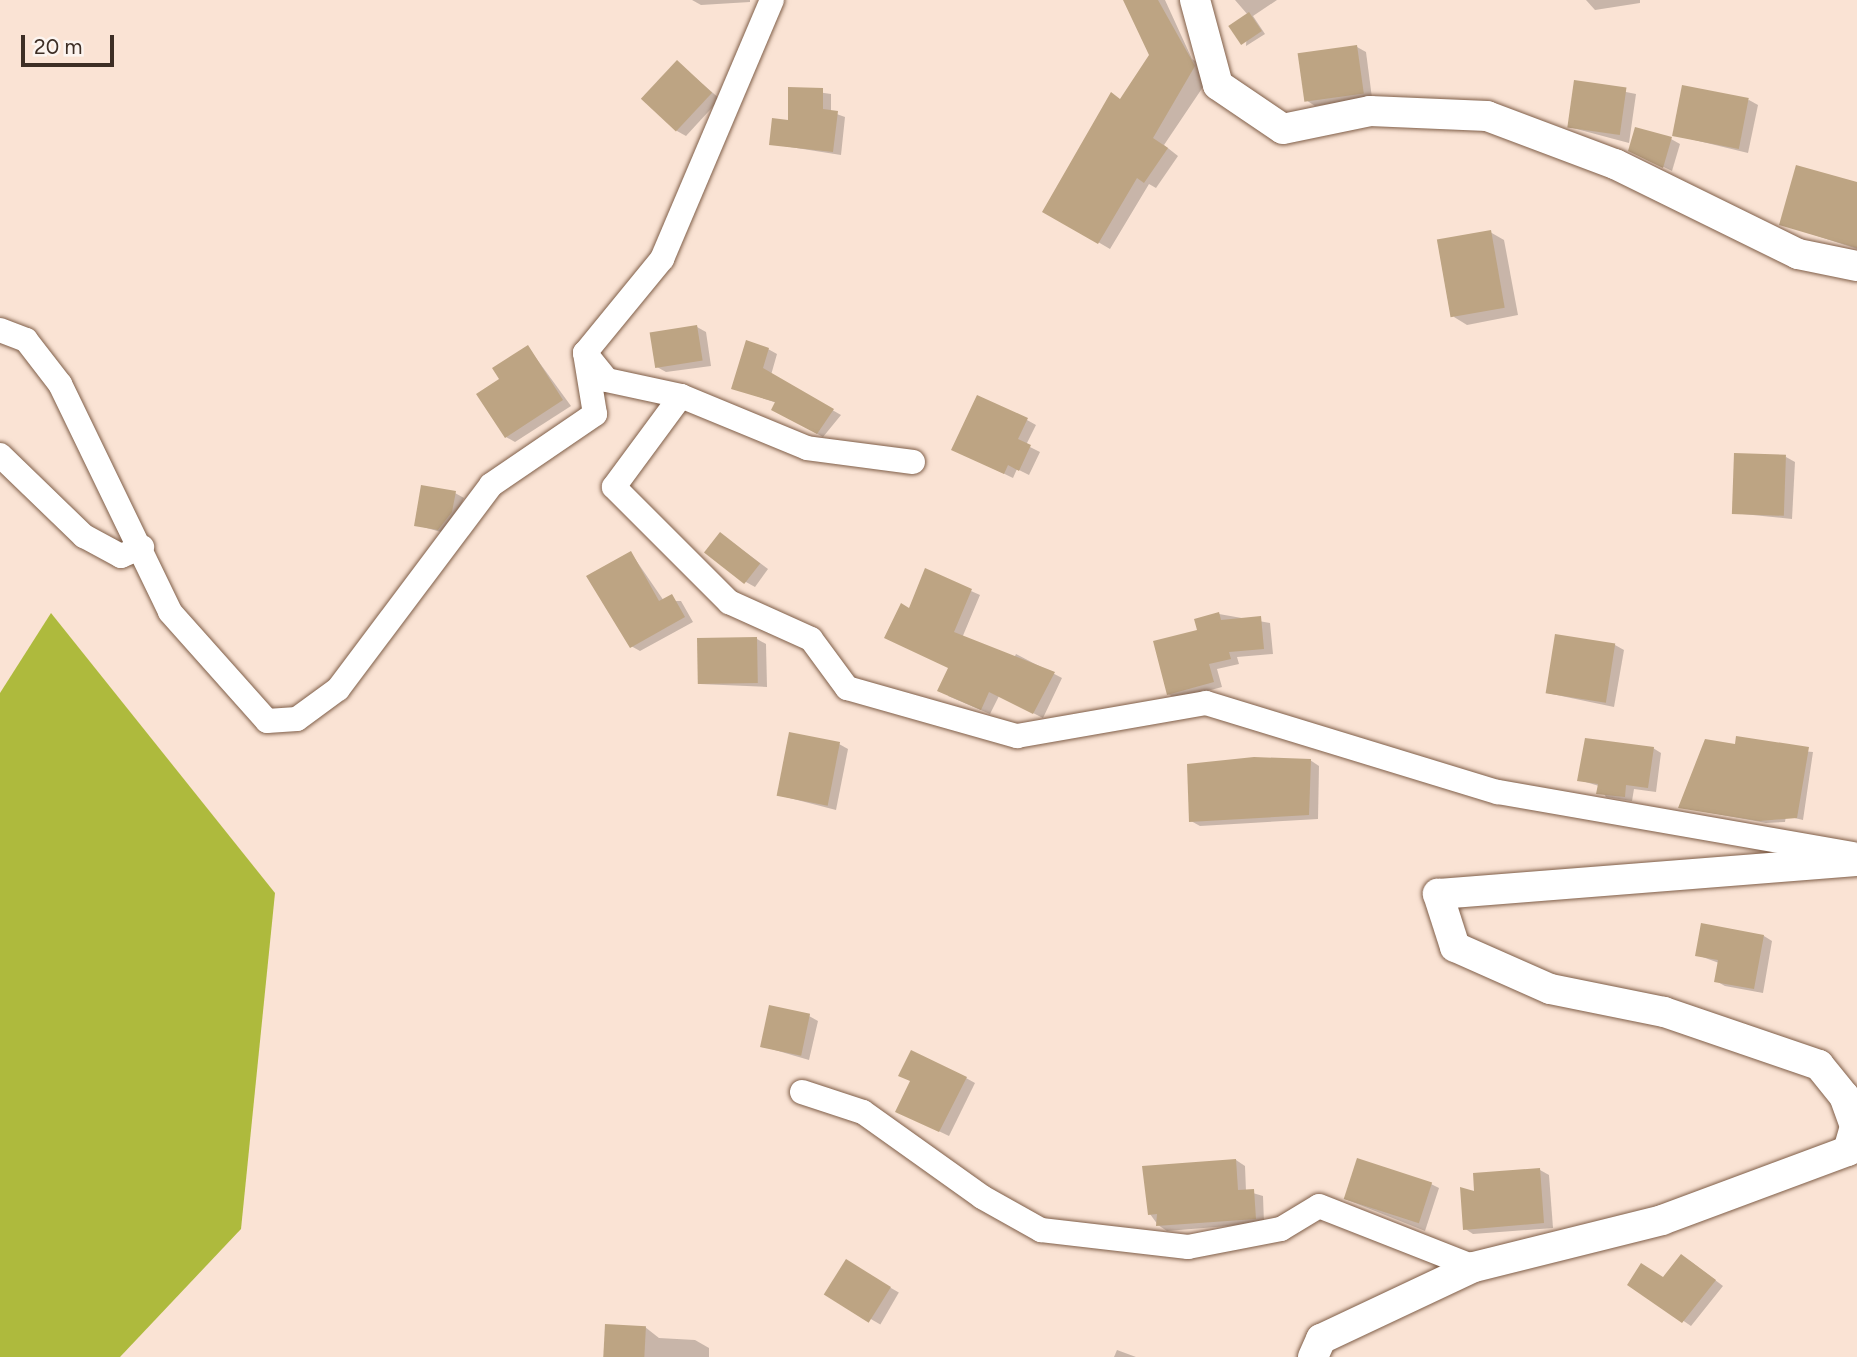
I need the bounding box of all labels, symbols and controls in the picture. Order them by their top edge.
scale bar [24,21,117,65]
text: 20 m [34,34,82,59]

